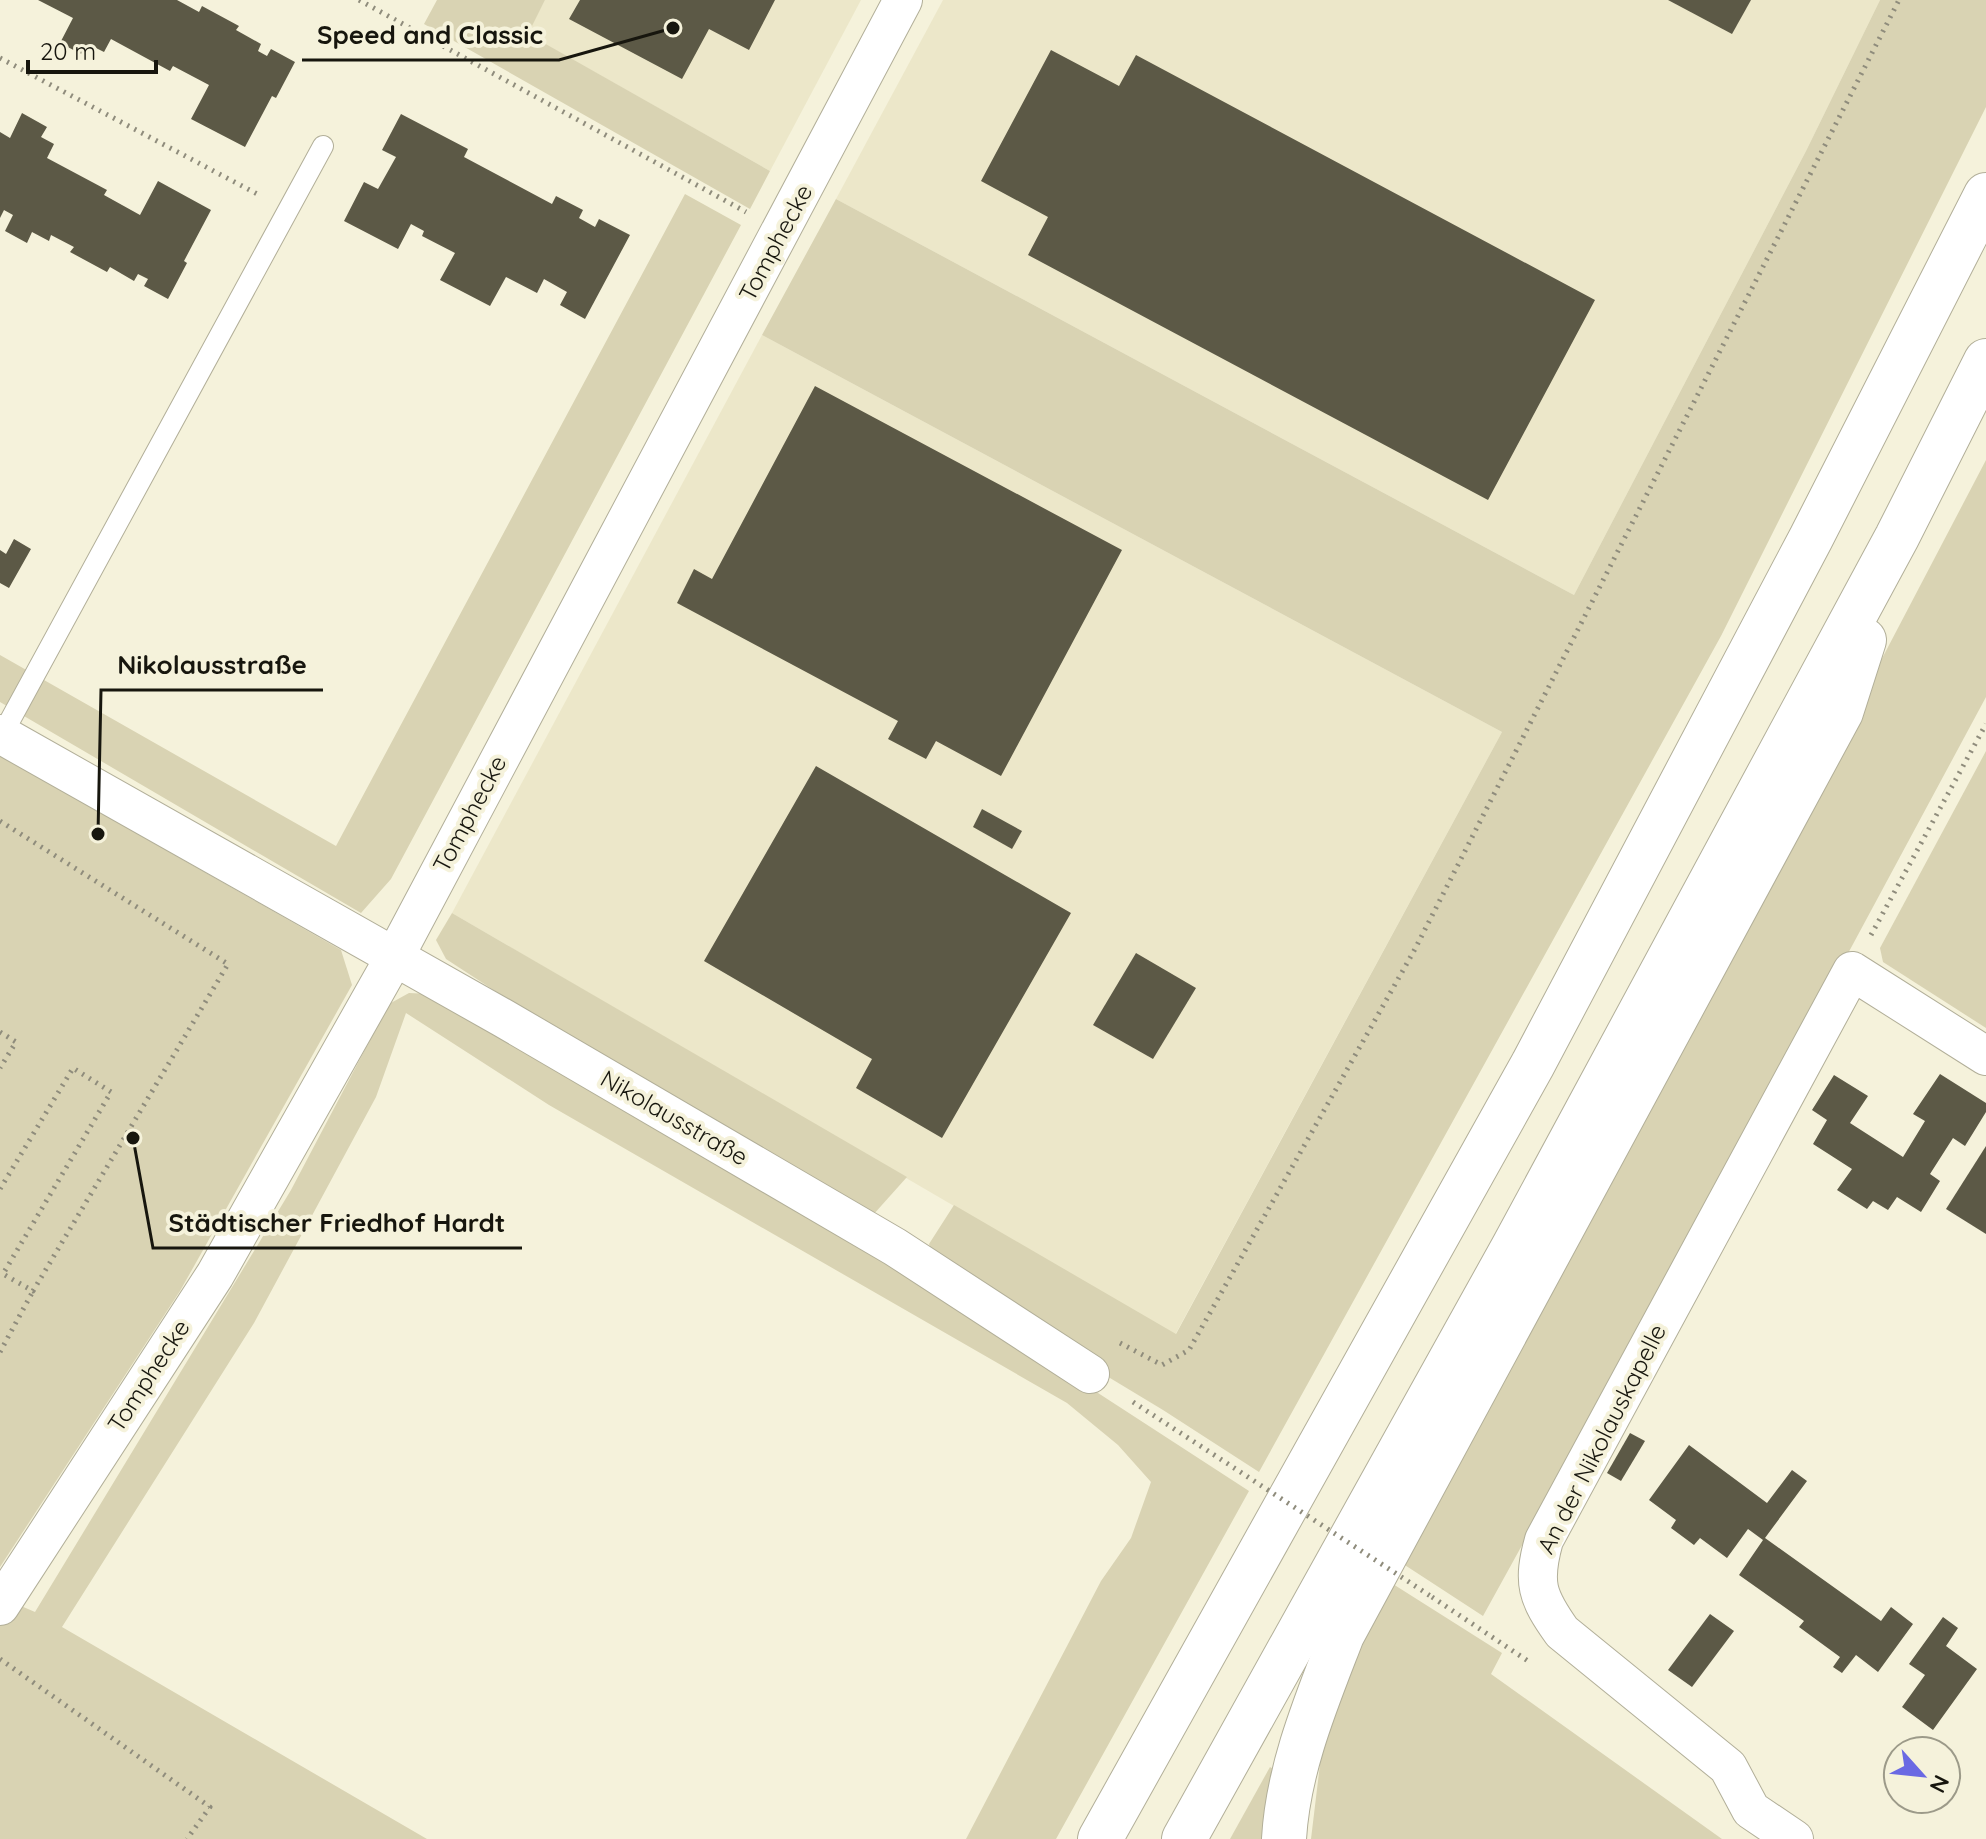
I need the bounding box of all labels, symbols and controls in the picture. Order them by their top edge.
callout: Speed and Classic [302,10,559,60]
text: Speed and Classic [317,18,543,51]
scale bar [28,24,156,74]
text: 20 m [40,36,96,66]
street label: Tomphecke [732,179,818,306]
callout: Nikolausstraße [101,640,323,690]
text: Nikolausstraße [117,648,307,681]
street label: Tomphecke [426,750,512,877]
street label: Nikolausstraße [595,1063,754,1171]
callout: Städtischer Friedhof Hardt [153,1198,522,1248]
text: Städtischer Friedhof Hardt [168,1206,506,1239]
street label: Tomphecke [101,1314,196,1437]
street label: An der Nikolauskapelle [1530,1319,1672,1558]
north arrow [1882,1735,1962,1815]
text: N [1924,1771,1956,1798]

